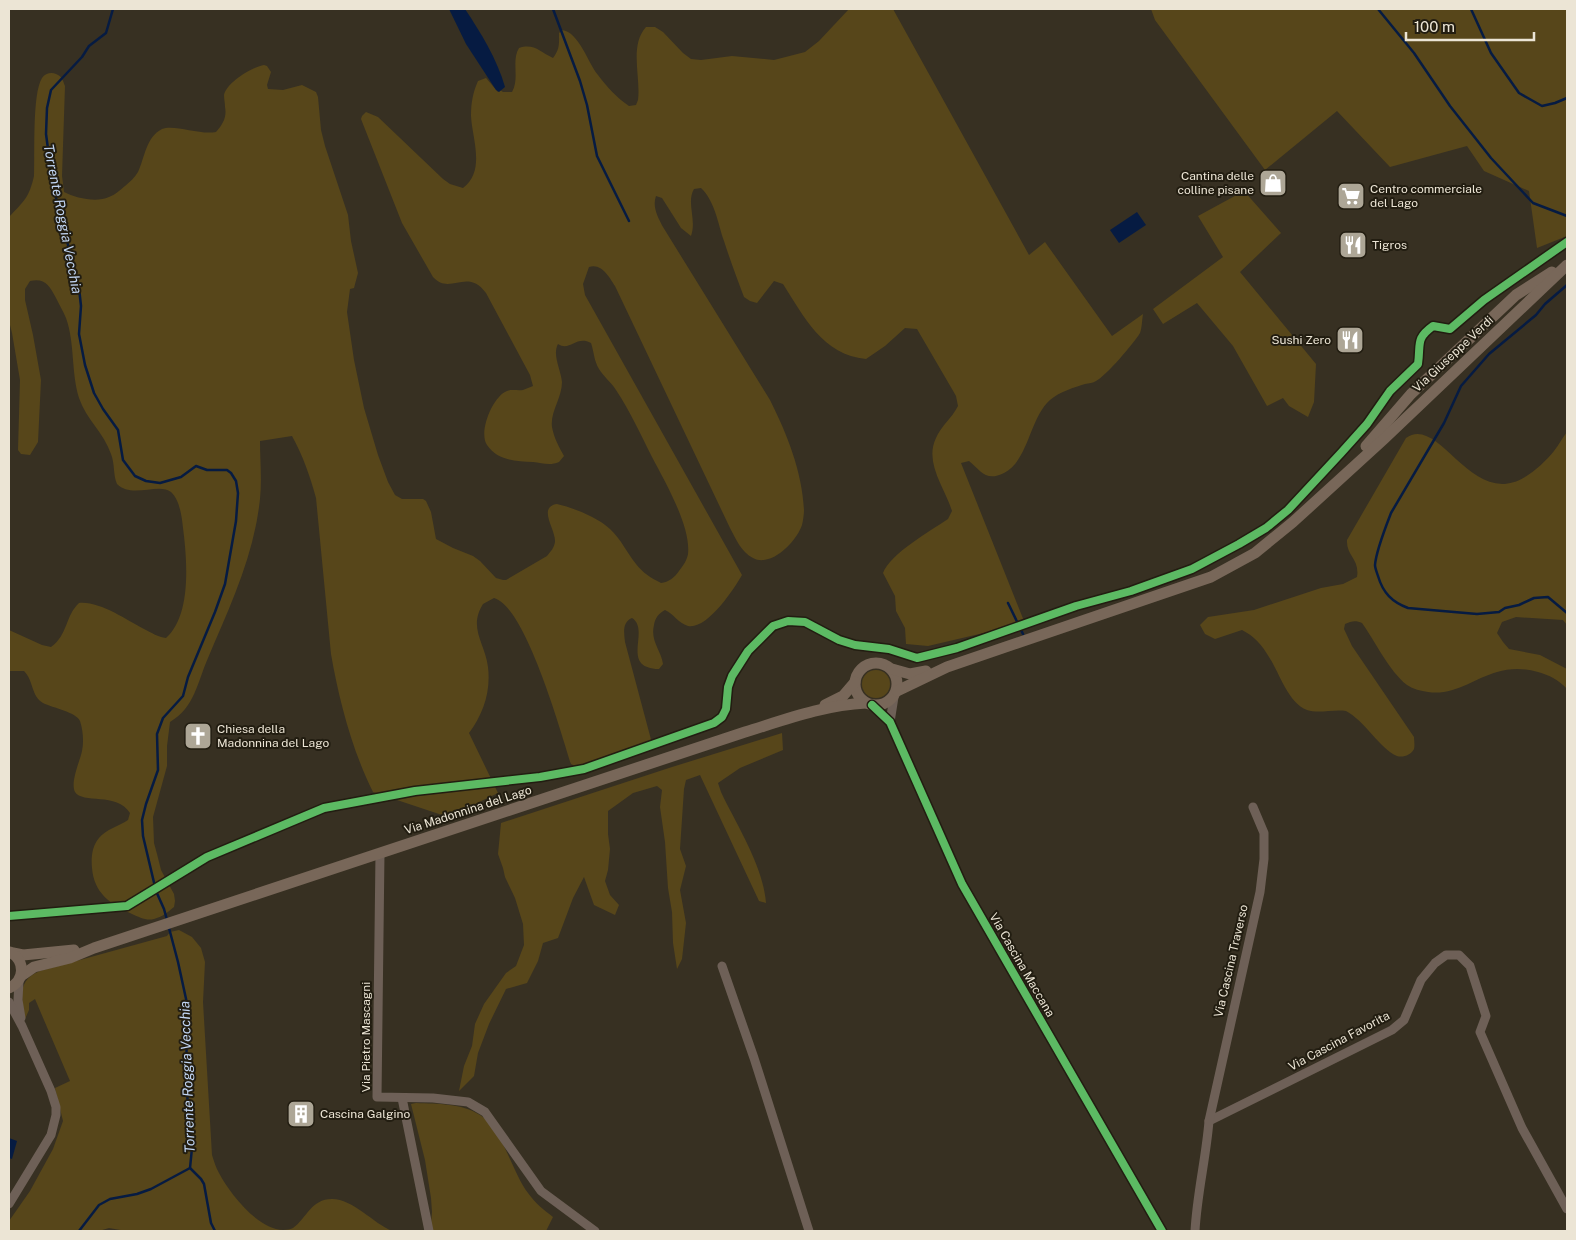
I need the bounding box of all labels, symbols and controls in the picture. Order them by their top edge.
scale bar [1406,10,1534,42]
text: 100 m [1414,18,1455,35]
water label: Torrente Roggia Vecchia [41,143,85,295]
shop icon: Cantina delle colline pisane [1258,168,1288,198]
place label: Cantina delle colline pisane [1178,169,1254,197]
supermarket icon: Centro commerciale del Lago [1336,181,1366,211]
place label: Centro commerciale del Lago [1370,182,1482,210]
restaurant icon: Tigros [1338,230,1368,260]
place label: Tigros [1372,238,1407,252]
street label: Via Giuseppe Verdi [1410,313,1496,395]
restaurant icon: Sushi Zero [1335,325,1365,355]
place label: Sushi Zero [1271,333,1331,347]
church icon: Chiesa della Madonnina del Lago [183,721,213,751]
place label: Chiesa della Madonnina del Lago [217,722,330,750]
street label: Via Madonnina del Lago [403,783,534,837]
street label: Via Cascina Traverso [1211,903,1251,1019]
street label: Via Cascina Maccana [987,911,1057,1019]
street label: Via Pietro Mascagni [359,982,373,1092]
water label: Torrente Roggia Vecchia [176,1001,198,1153]
street label: Via Cascina Favorita [1286,1008,1392,1074]
building icon: Cascina Galgino [286,1099,316,1129]
place label: Cascina Galgino [320,1107,410,1121]

